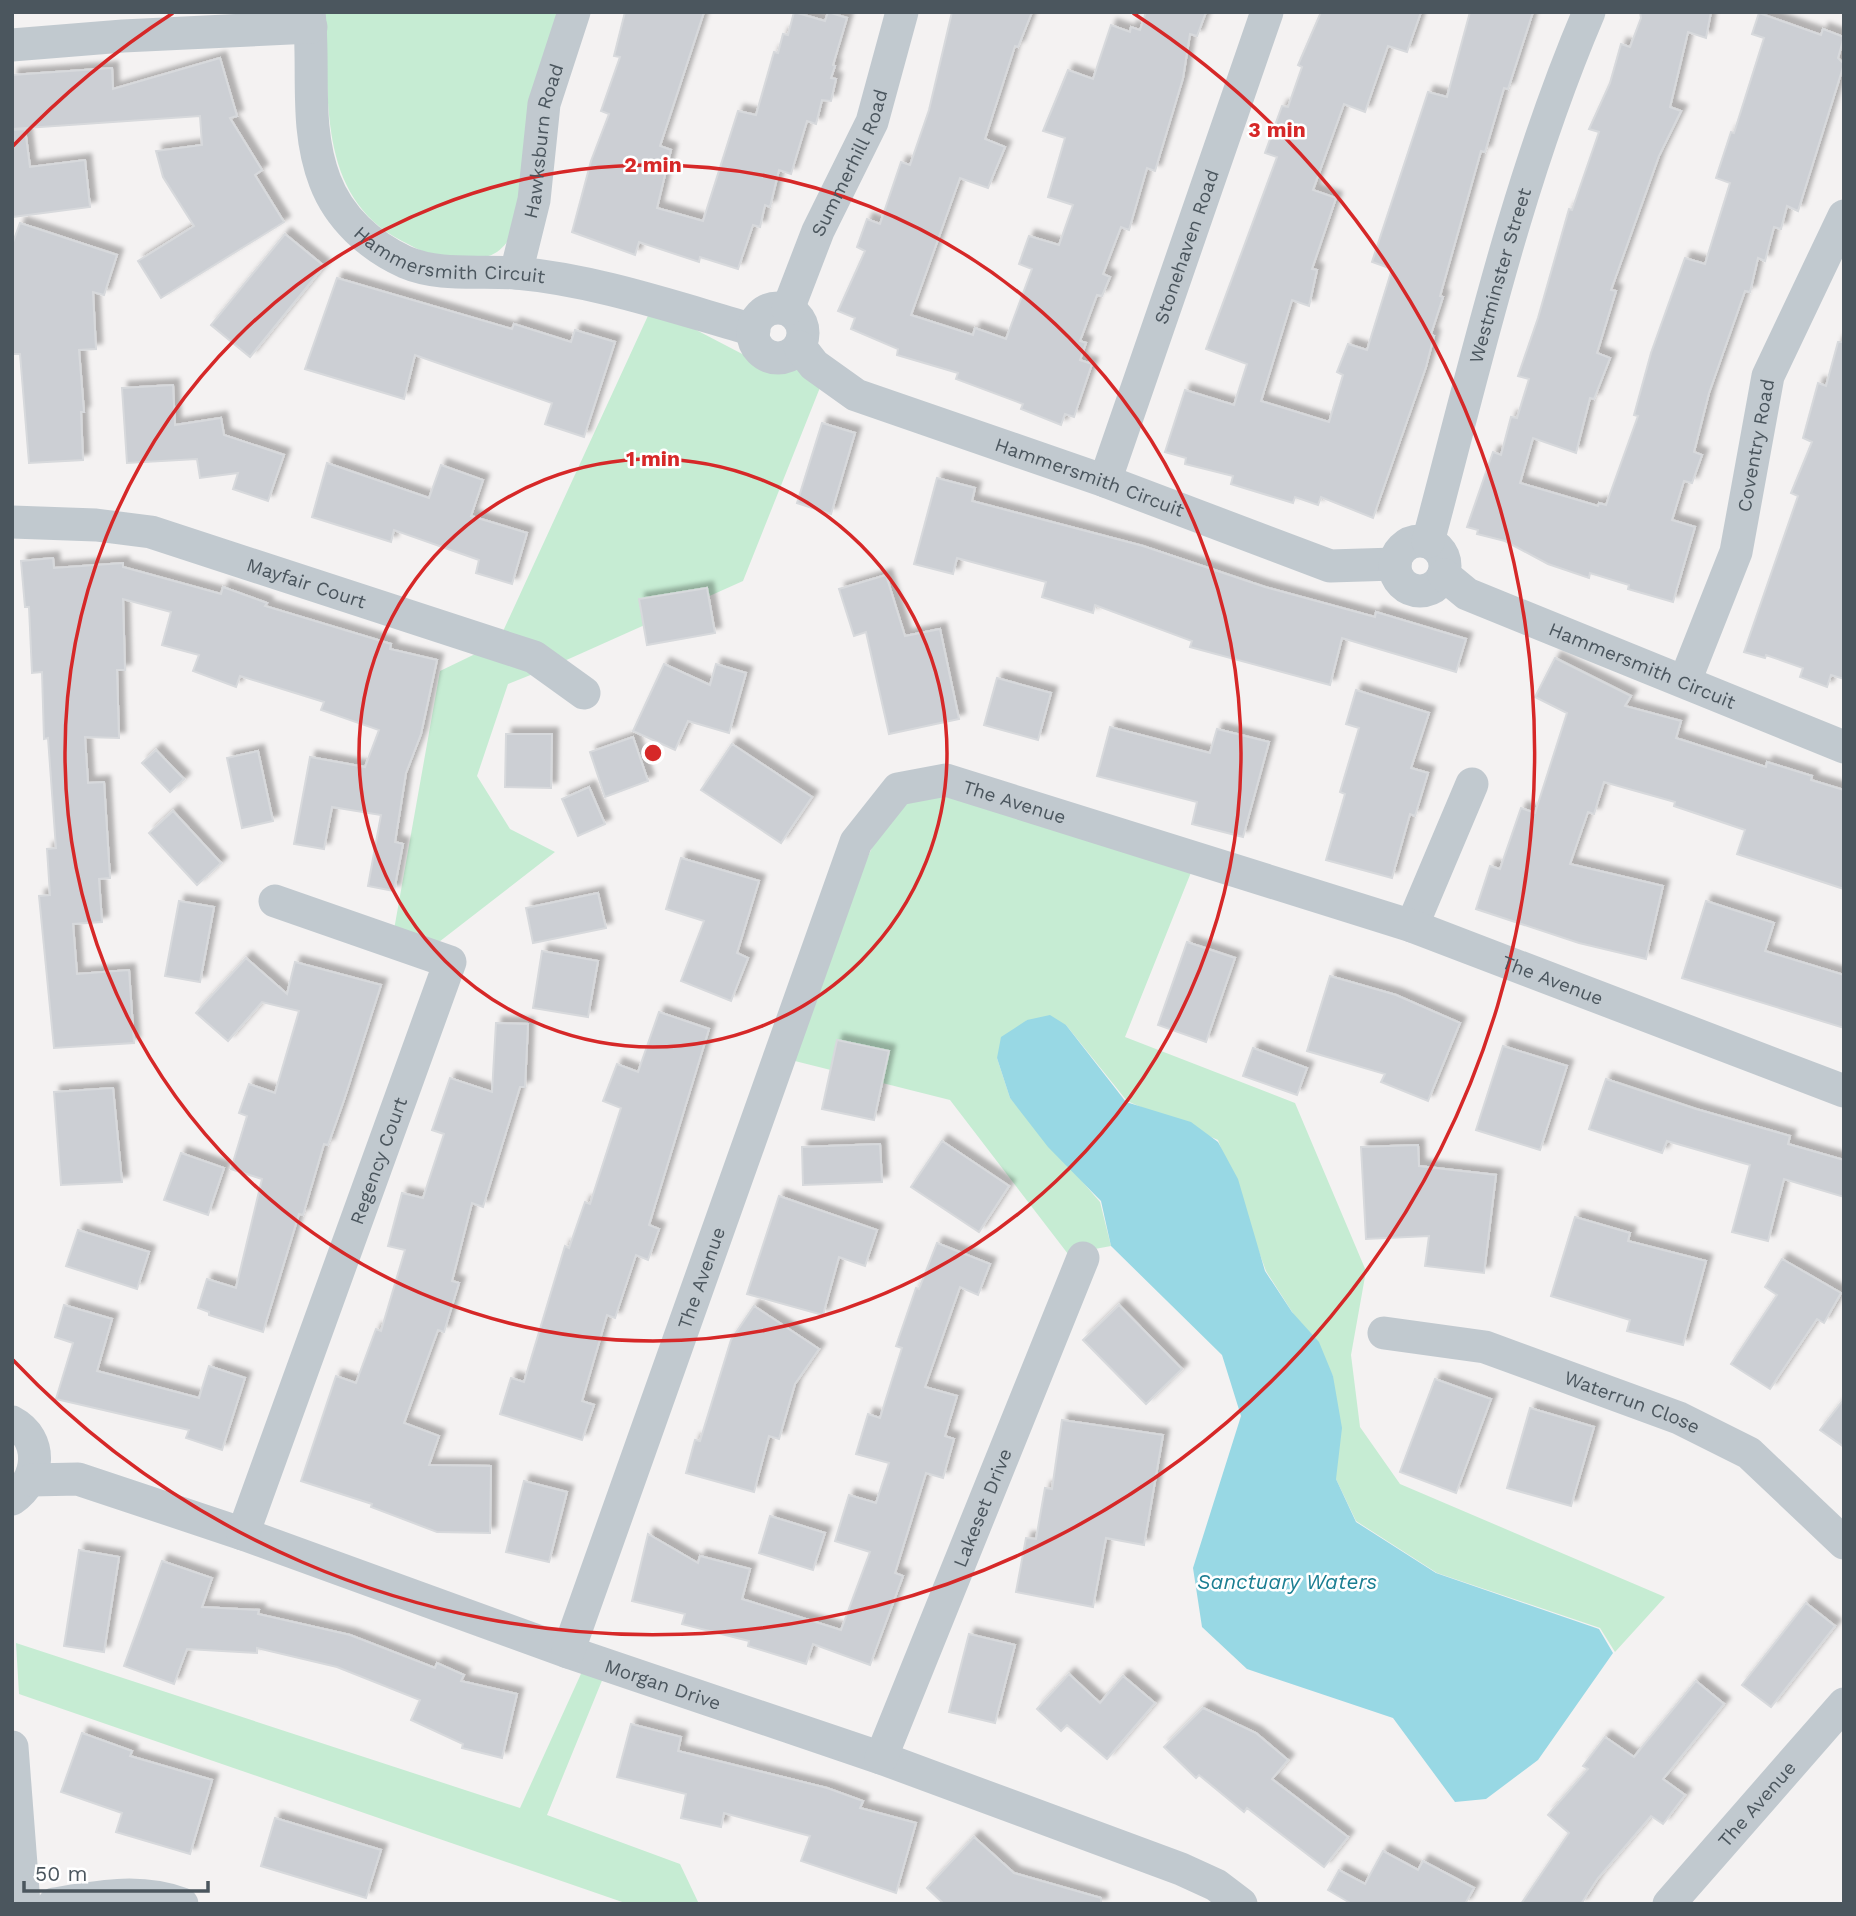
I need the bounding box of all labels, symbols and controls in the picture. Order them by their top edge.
street label: Hawksburn Road [519,61,568,221]
street label: Summerhill Road [806,87,892,240]
text: 3 min [1248,117,1306,142]
text: 2 min [624,152,682,177]
street label: Stonehaven Road [1149,166,1224,327]
street label: Westminster Street [1464,185,1536,366]
street label: Hammersmith Circuit [349,221,547,288]
street label: Coventry Road [1732,377,1779,514]
street label: Hammersmith Circuit [992,433,1187,522]
text: 1 min [626,446,680,471]
street label: Mayfair Court [244,553,369,613]
street label: Hammersmith Circuit [1545,617,1739,714]
centre of rings [641,741,665,765]
street label: The Avenue [960,775,1069,829]
street label: The Avenue [1498,950,1606,1010]
street label: Regency Court [345,1094,412,1228]
street label: The Avenue [673,1224,730,1332]
street label: Waterrun Close [1561,1366,1704,1439]
street label: Lakeset Drive [948,1445,1017,1571]
water label: Sanctuary Waters [1197,1569,1377,1594]
street label: Morgan Drive [602,1654,724,1715]
street label: The Avenue [1713,1756,1801,1852]
scale bar [24,1850,208,1894]
text: 50 m [35,1861,87,1886]

